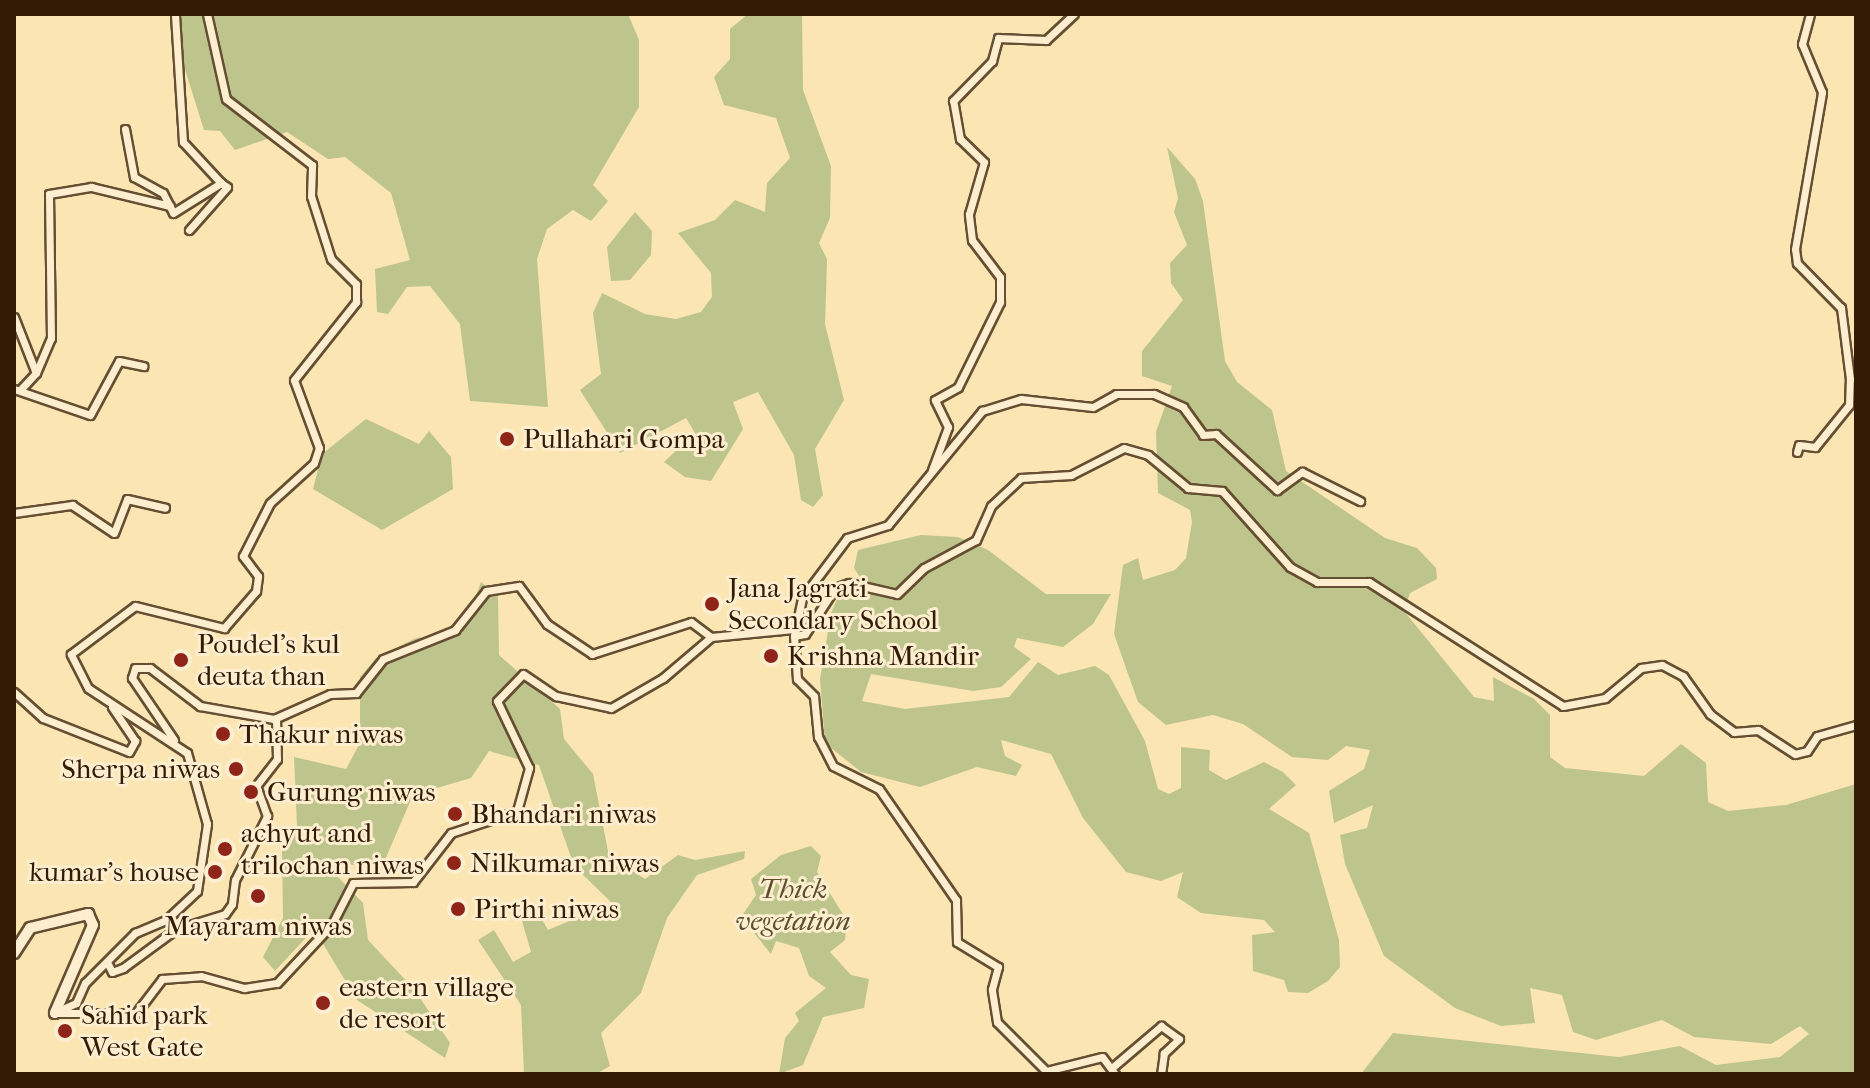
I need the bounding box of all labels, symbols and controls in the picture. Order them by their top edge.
place label: Pullahari Gompa [523,422,724,456]
marker: Pullahari Gompa [498,430,516,448]
place label: Jana Jagrati Secondary School [728,571,938,637]
marker: Jana Jagrati Secondary School [703,595,721,613]
place label: Poudel's kul deuta than [197,627,340,693]
place label: Krishna Mandir [787,639,979,673]
marker: Krishna Mandir [762,647,780,665]
marker: Poudel's kul deuta than [172,651,190,669]
place label: Thakur niwas [239,717,403,751]
marker: Thakur niwas [214,725,232,743]
place label: Sherpa niwas [61,752,220,786]
marker: Sherpa niwas [227,760,245,778]
place label: Gurung niwas [267,775,436,809]
marker: Gurung niwas [242,783,260,801]
place label: Bhandari niwas [471,797,656,831]
marker: Bhandari niwas [446,805,464,823]
place label: achyut and trilochan niwas [241,816,424,882]
marker: achyut and trilochan niwas [216,840,234,858]
place label: Nilkumar niwas [470,846,659,880]
marker: Nilkumar niwas [445,854,463,872]
place label: kumar's house [29,855,199,889]
marker: kumar's house [206,863,224,881]
park label: Thick vegetation [735,872,851,938]
marker: Mayaram niwas [249,887,267,905]
place label: Pirthi niwas [474,892,619,926]
marker: Pirthi niwas [449,900,467,918]
place label: Mayaram niwas [164,909,352,943]
place label: eastern village de resort [339,970,514,1036]
marker: eastern village de resort [314,994,332,1012]
place label: Sahid park West Gate [81,998,208,1064]
marker: Sahid park West Gate [56,1022,74,1040]

